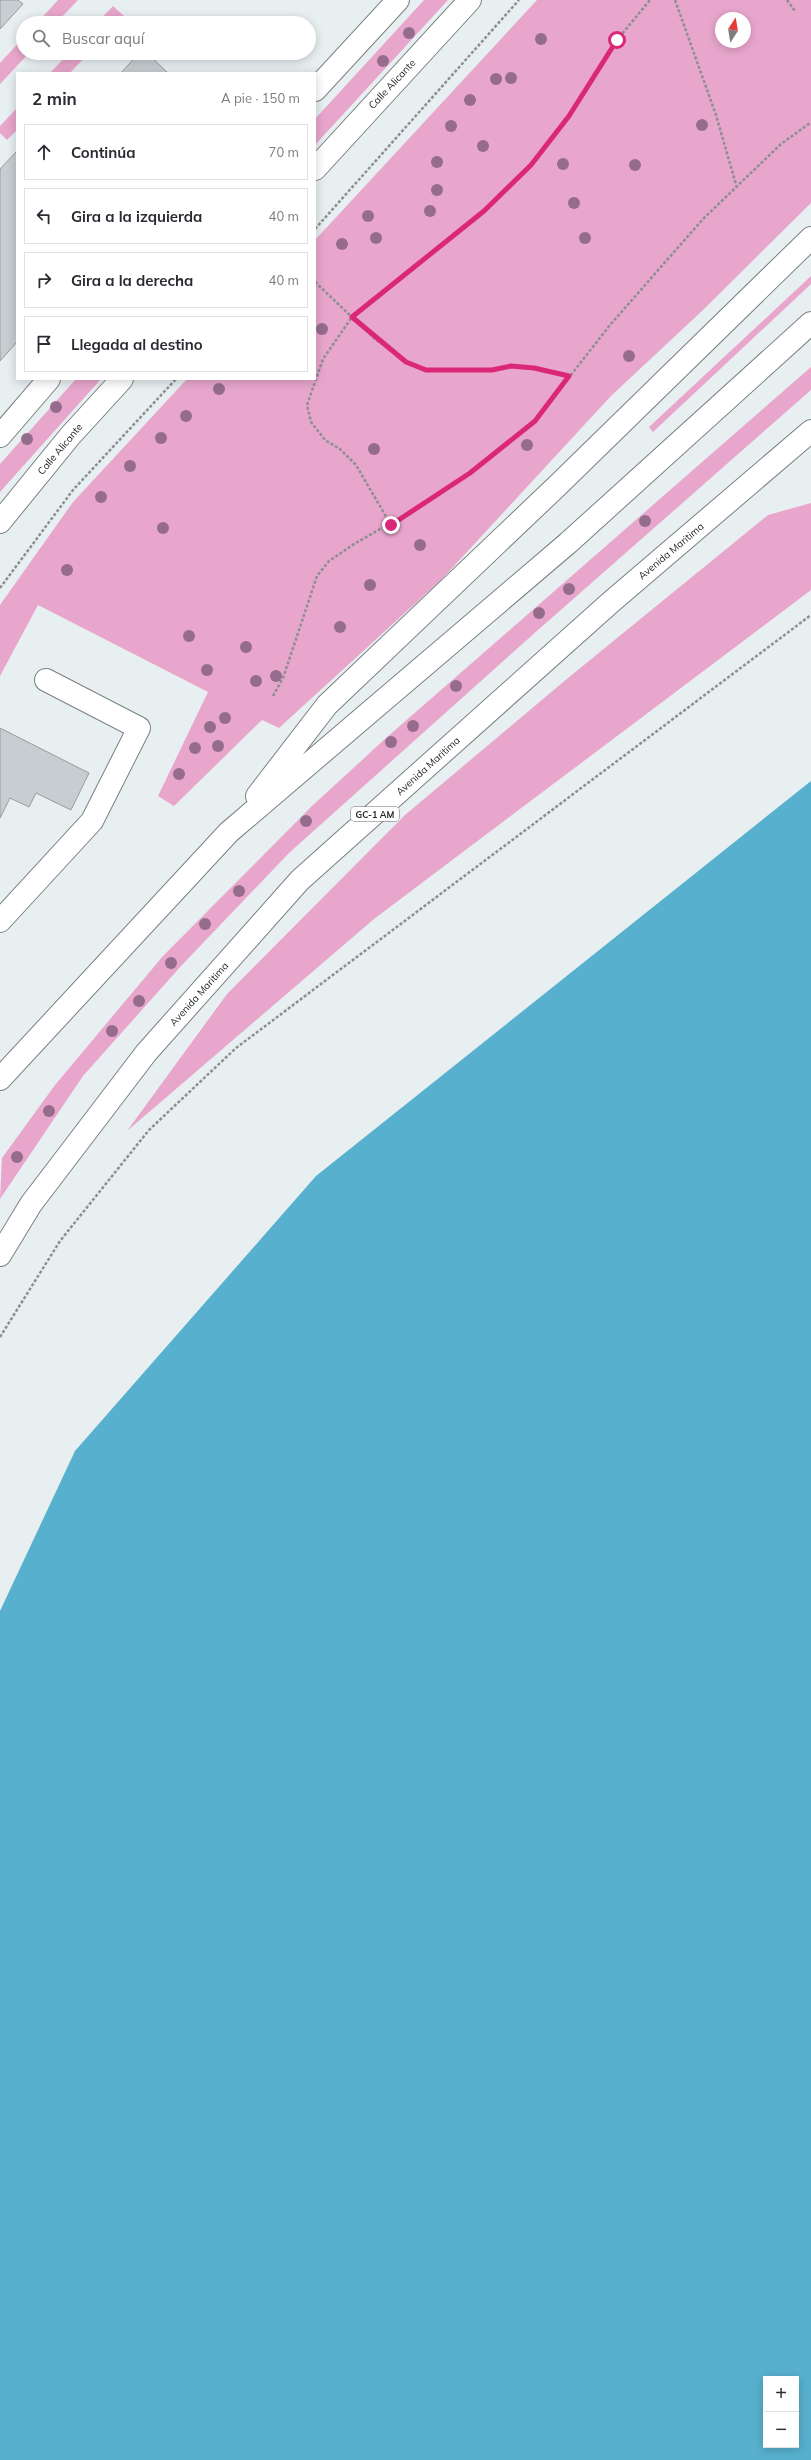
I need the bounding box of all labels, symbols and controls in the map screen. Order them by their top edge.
north arrow [715,12,751,48]
search box [16,16,316,60]
icon: search [30,27,52,49]
text: Buscar aquí [62,29,144,48]
route start [608,31,626,49]
street label: Calle Alicante [366,56,418,112]
text: 2 min [32,88,77,109]
text: A pie · 150 m [221,90,300,106]
icon: ahead [33,141,55,163]
text: Continúa [71,143,136,162]
text: 70 m [269,144,299,160]
icon: left [33,205,55,227]
text: Gira a la izquierda [71,207,202,226]
text: 40 m [269,208,299,224]
icon: right [33,269,55,291]
text: Gira a la derecha [71,271,193,290]
text: 40 m [269,272,299,288]
icon: arrive [33,333,55,355]
text: Llegada al destino [71,335,203,354]
street label: Calle Alicante [35,421,85,477]
route end [382,516,400,534]
street label: Avenida Maritima [635,520,707,582]
street label: Avenida Maritima [393,734,463,798]
road number: GC-1 AM [351,807,399,821]
street label: Avenida Maritima [167,959,231,1029]
map controls [763,2376,799,2448]
button: + [763,2376,799,2412]
button: − [763,2412,799,2448]

